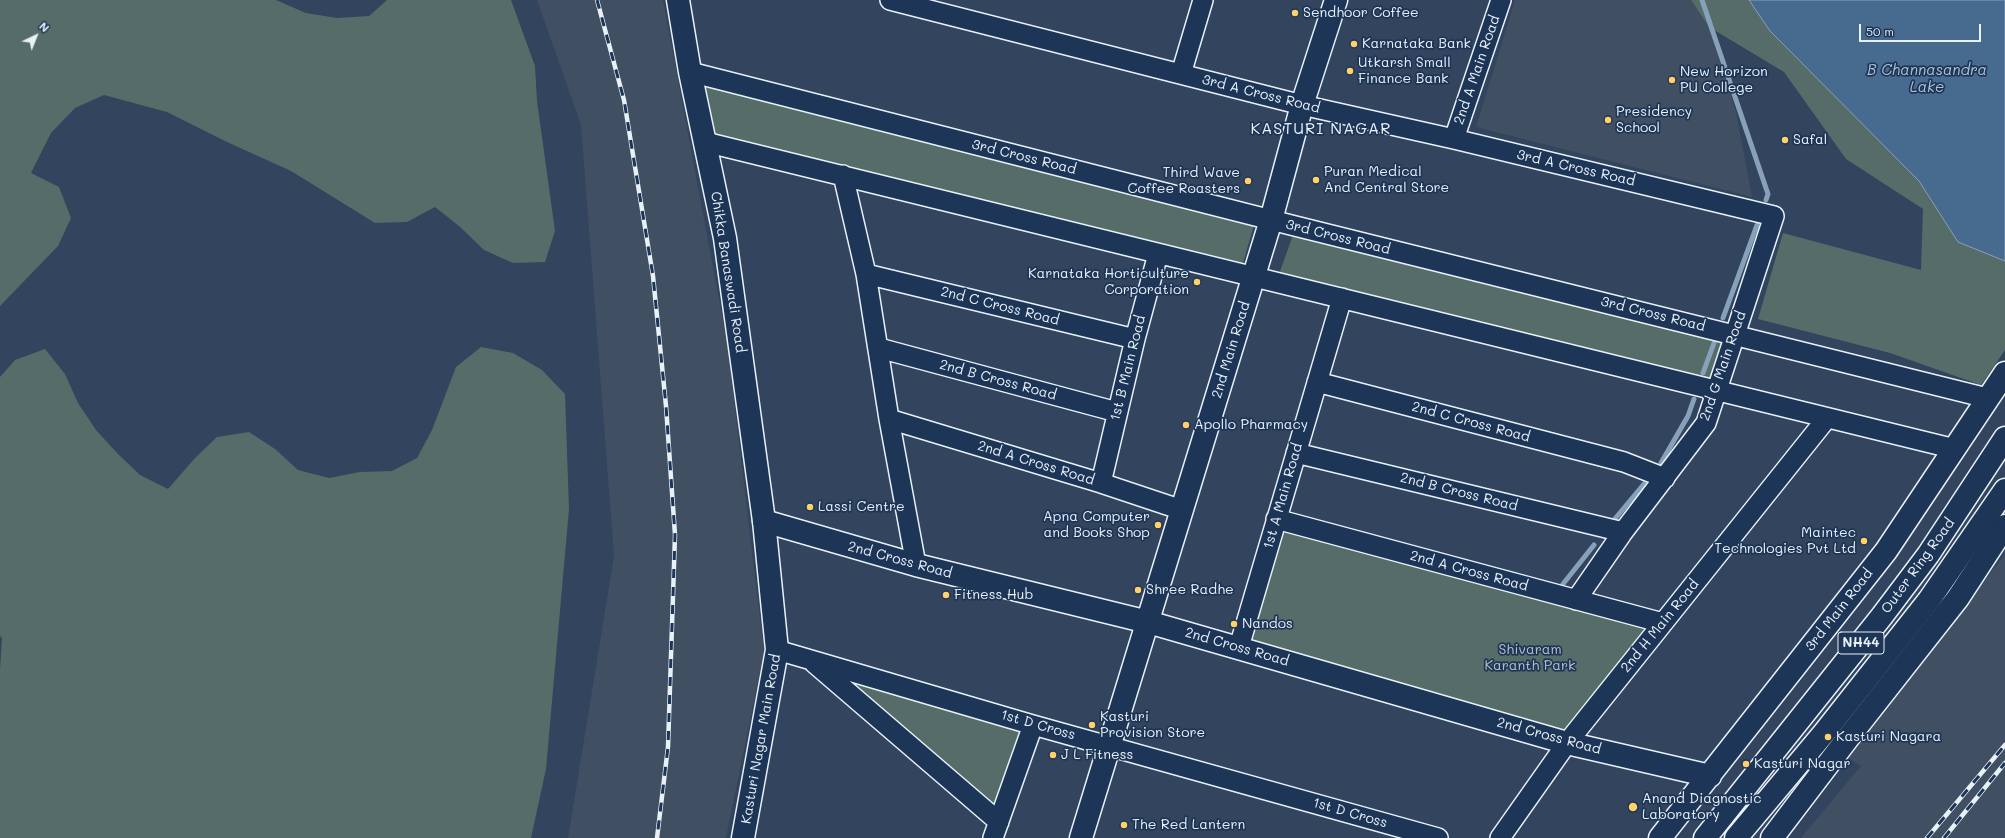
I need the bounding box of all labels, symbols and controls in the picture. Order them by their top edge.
place label: Sendhoor Coffee [1303,5,1419,21]
marker: Sendhoor Coffee [1290,8,1300,18]
street label: 2nd A Main Road [1450,13,1504,127]
north arrow [16,16,56,56]
scale bar [1861,16,1983,42]
text: N [36,19,53,35]
text: 50 m [1866,23,1894,39]
place label: Karnataka Bank [1362,36,1471,52]
marker: Karnataka Bank [1349,39,1359,49]
place label: Utkarsh Small Finance Bank [1358,55,1451,88]
water label: B Channasandra Lake [1867,61,1987,96]
place label: New Horizon PU College [1680,64,1768,96]
marker: Utkarsh Small Finance Bank [1345,66,1355,76]
street label: 3rd A Cross Road [1200,71,1322,117]
marker: New Horizon PU College [1667,75,1677,85]
place label: Presidency School [1616,104,1692,136]
marker: Presidency School [1603,115,1613,125]
district label: KASTURI NAGAR [1251,119,1391,139]
place label: Safal [1793,132,1827,148]
marker: Safal [1780,135,1790,145]
street label: 3rd Cross Road [970,136,1078,178]
street label: 3rd A Cross Road [1515,146,1637,190]
place label: Puran Medical And Central Store [1324,164,1449,196]
place label: Third Wave Coffee Roasters [1128,165,1240,198]
marker: Puran Medical And Central Store [1311,175,1321,185]
marker: Third Wave Coffee Roasters [1243,176,1253,186]
street label: Chikka Banaswadi Road [707,190,749,354]
street label: 3rd Cross Road [1284,216,1392,258]
place label: Karnataka Horticulture Corporation [1028,266,1189,298]
marker: Karnataka Horticulture Corporation [1192,277,1202,287]
street label: 2nd C Cross Road [939,283,1061,329]
street label: 3rd Cross Road [1599,293,1707,335]
street label: 2nd Main Road [1208,300,1254,400]
street label: 2nd G Main Road [1696,309,1750,423]
street label: 1st B Main Road [1107,313,1149,423]
street label: 2nd B Cross Road [938,356,1058,404]
street label: 2nd C Cross Road [1410,398,1532,446]
place label: Apollo Pharmacy [1194,417,1308,433]
marker: Apollo Pharmacy [1181,420,1191,430]
street label: 2nd A Cross Road [976,437,1096,489]
street label: 1st A Main Road [1260,441,1306,551]
street label: 2nd B Cross Road [1399,469,1519,515]
place label: Lassi Centre [818,499,905,515]
marker: Lassi Centre [805,502,815,512]
place label: Apna Computer and Books Shop [1043,509,1150,542]
street label: Outer Ring Road [1878,515,1958,617]
marker: Apna Computer and Books Shop [1153,520,1163,530]
place label: Maintec Technologies Pvt Ltd [1714,525,1856,558]
marker: Maintec Technologies Pvt Ltd [1859,536,1869,546]
street label: 2nd Cross Road [846,538,954,582]
street label: 2nd A Cross Road [1408,547,1530,595]
street label: 3rd Main Road [1802,565,1876,655]
street label: 2nd H Main Road [1617,576,1703,676]
place label: Shree Radhe [1146,582,1234,598]
marker: Shree Radhe [1133,585,1143,595]
place label: Fitness Hub [954,587,1033,603]
marker: Fitness Hub [941,590,951,600]
place label: Nandos [1242,616,1293,632]
marker: Nandos [1229,619,1239,629]
street label: 2nd Cross Road [1183,624,1291,670]
road number: NH44 [1838,632,1884,654]
park label: Shivaram Karanth Park [1485,642,1575,674]
street label: Kasturi Nagar Main Road [738,653,784,825]
street label: 1st D Cross [999,706,1077,744]
place label: Kasturi Provision Store [1100,709,1205,742]
street label: 2nd Cross Road [1495,714,1603,758]
marker: Kasturi Provision Store [1087,720,1097,730]
place label: Kasturi Nagara [1836,729,1941,745]
marker: Kasturi Nagara [1823,732,1833,742]
place label: J L Fitness [1061,747,1133,763]
marker: J L Fitness [1048,750,1058,760]
place label: Kasturi Nagar [1754,756,1851,772]
marker: Kasturi Nagar [1741,759,1751,769]
place label: Anand Diagnostic Laboratory [1642,791,1762,824]
street label: 1st D Cross [1311,794,1389,832]
marker: Anand Diagnostic Laboratory [1627,801,1639,813]
place label: The Red Lantern [1132,817,1245,833]
marker: The Red Lantern [1119,820,1129,830]

